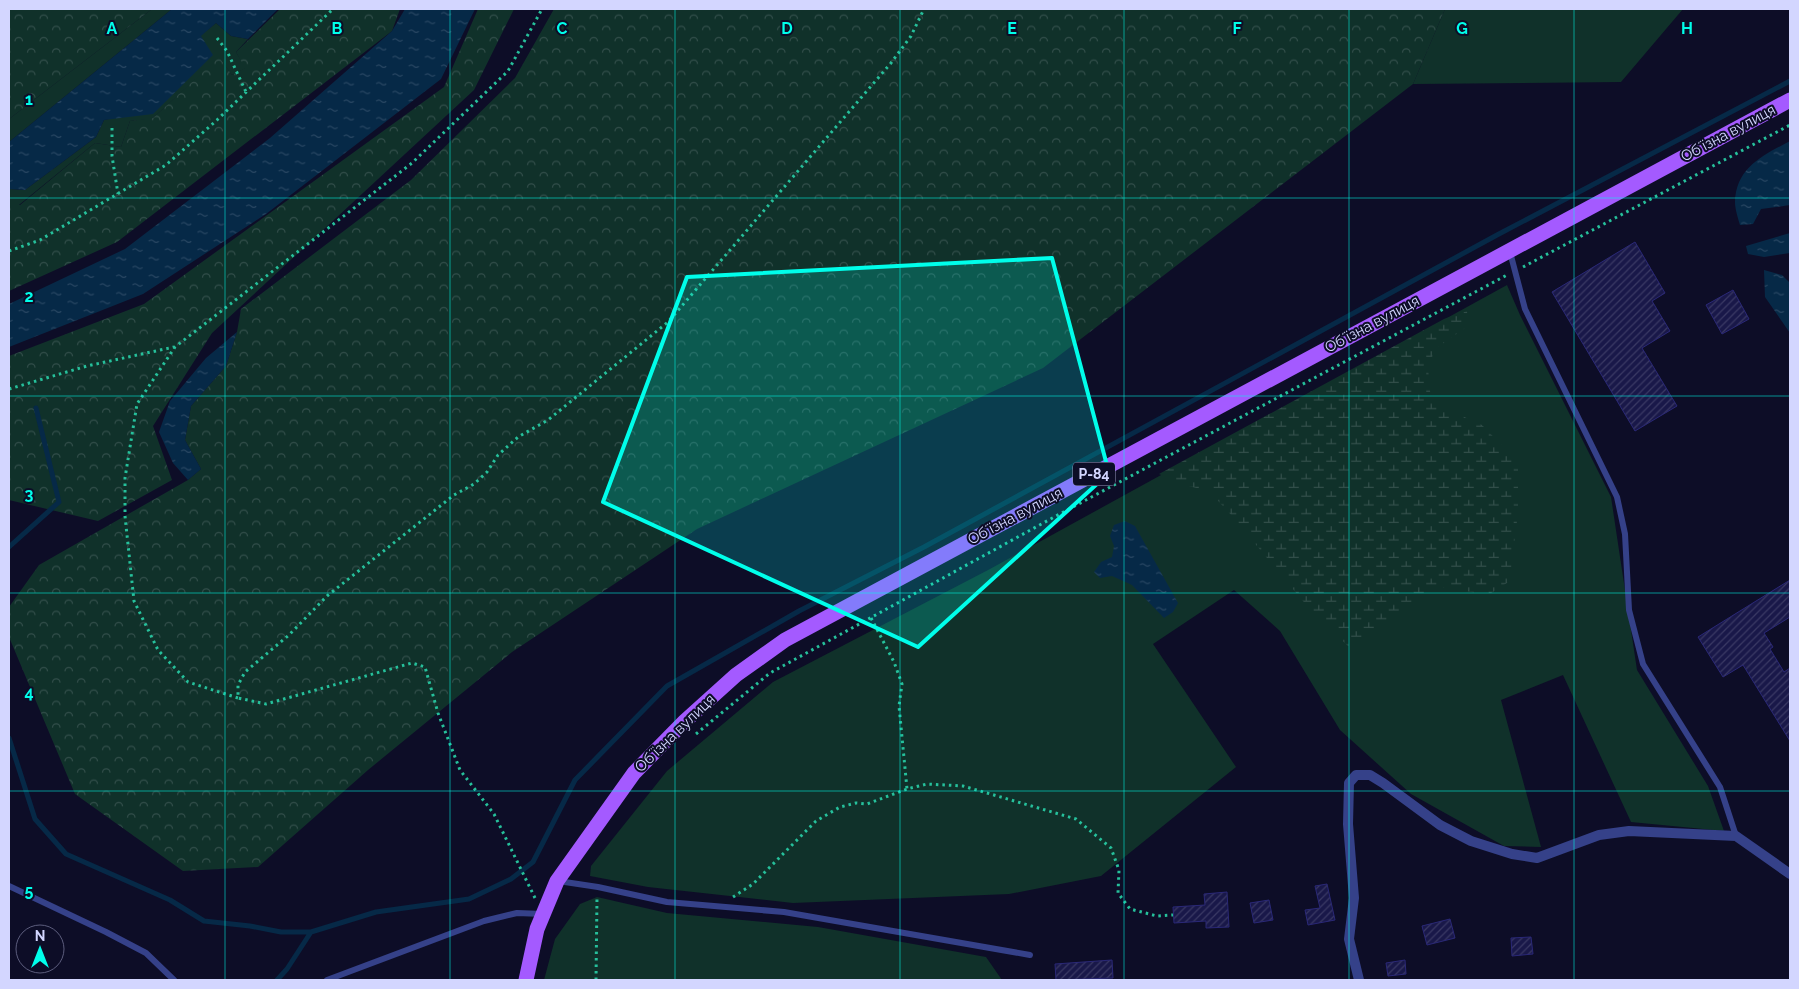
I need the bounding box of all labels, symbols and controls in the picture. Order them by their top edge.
text: A [107,19,118,38]
text: B [332,19,343,38]
text: C [557,19,568,38]
text: D [781,19,793,38]
text: E [1007,19,1017,38]
text: F [1232,19,1242,38]
text: G [1456,19,1468,38]
text: H [1681,19,1693,38]
text: 1 [25,90,33,109]
street label: Обʼїзна вулиця [1678,100,1778,166]
text: 2 [24,287,34,306]
street label: Обʼїзна вулиця [1322,291,1422,357]
road number: Р-84 [1073,462,1115,486]
street label: Обʼїзна вулиця [965,483,1065,549]
text: 3 [25,485,34,504]
text: 4 [24,683,34,702]
street label: Обʼїзна вулиця [631,690,719,776]
text: 5 [25,881,34,900]
north arrow [15,924,65,974]
text: N [35,928,45,944]

